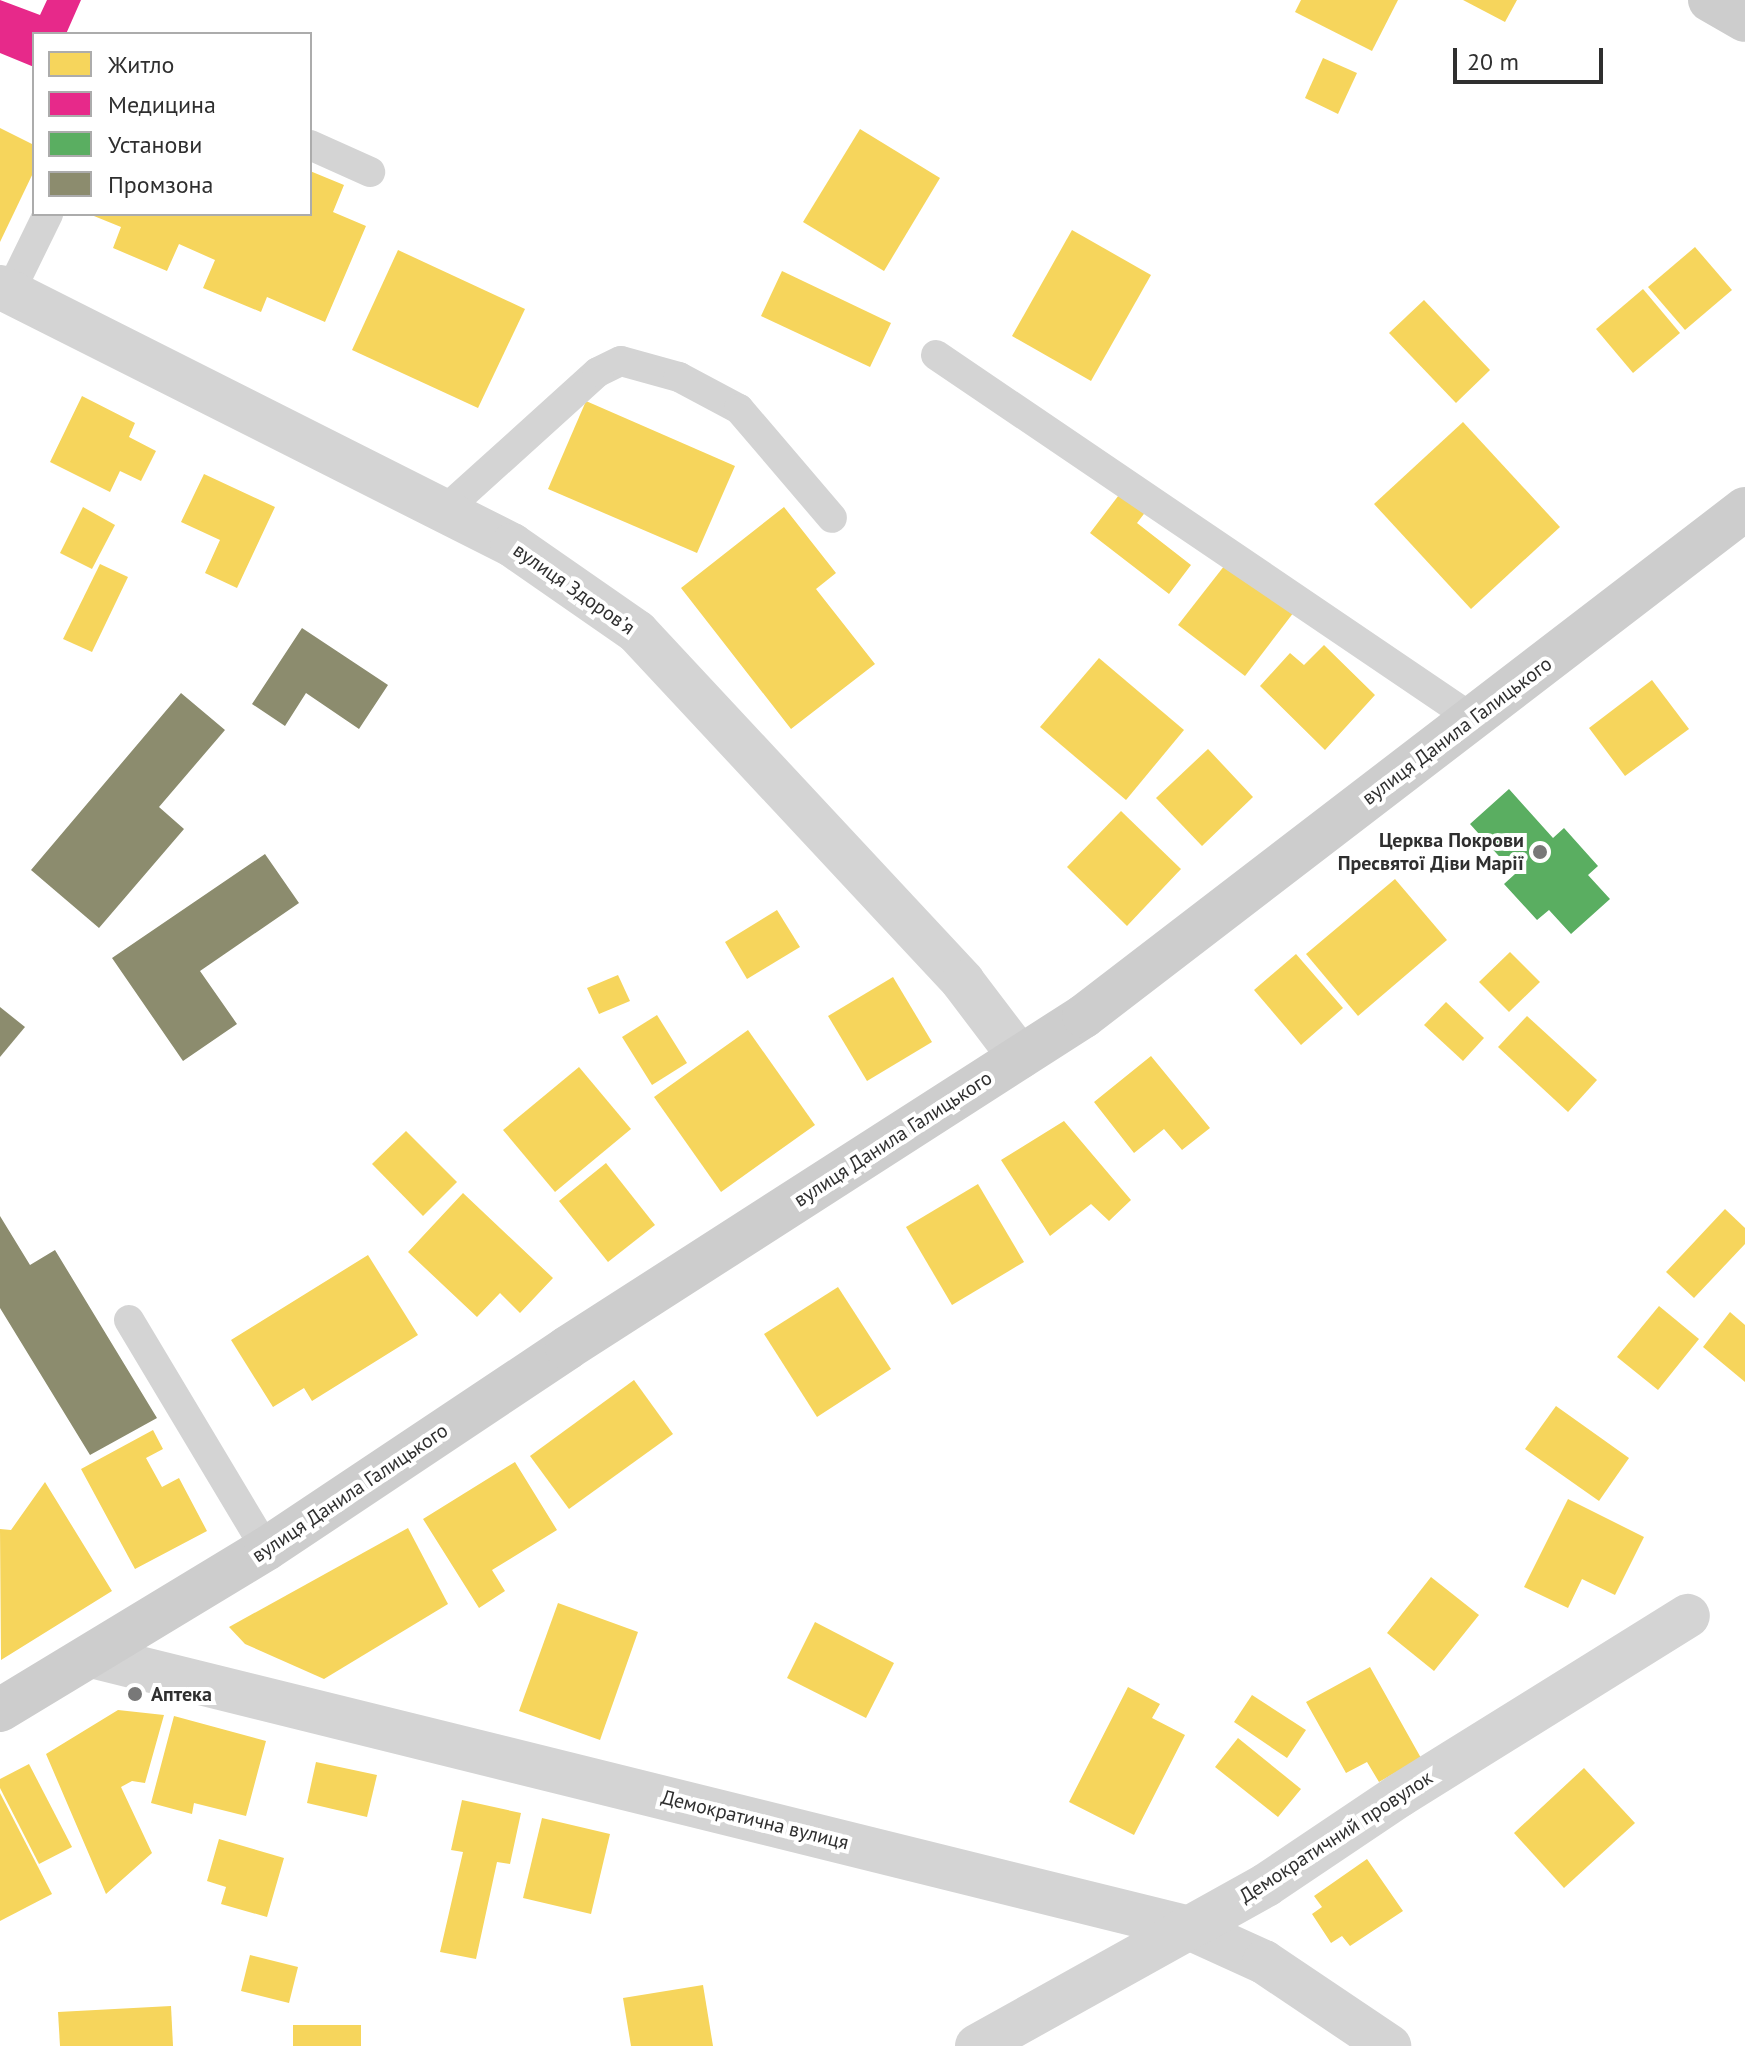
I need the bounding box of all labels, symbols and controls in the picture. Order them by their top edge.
legend [32,32,312,216]
scale bar [1457,32,1607,82]
text: 20 m [1467,46,1519,77]
text: Житло [108,49,174,80]
text: Медицина [108,89,216,120]
text: Установи [108,129,202,160]
text: Промзона [108,169,213,200]
street label: вулиця Здоровʼя [509,538,639,640]
street label: вулиця Данила Галицького [1357,652,1557,810]
place label: Церква Покрови Пресвятої Діви Марії [1337,828,1524,875]
marker: Церква Покрови Пресвятої Діви Марії [1531,843,1549,861]
street label: вулиця Данила Галицького [789,1066,997,1212]
street label: вулиця Данила Галицького [247,1418,453,1568]
place label: Аптека [151,1682,212,1706]
marker: Аптека [126,1685,144,1703]
street label: Демократичний провулок [1235,1766,1437,1908]
street label: Демократична вулиця [659,1785,851,1855]

